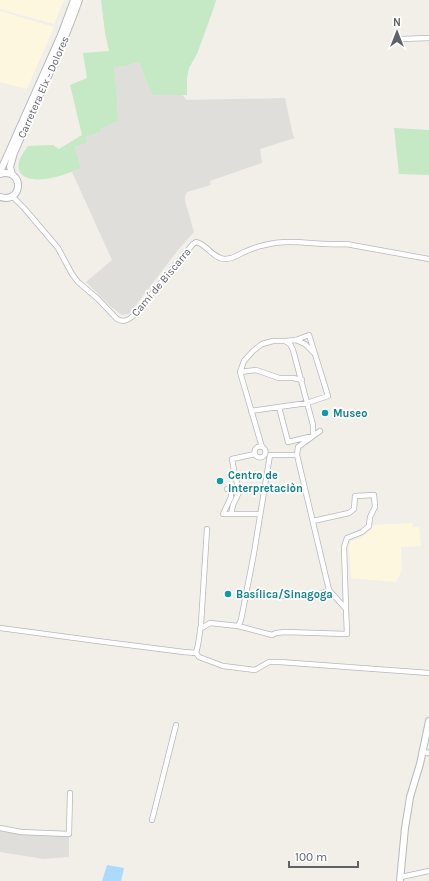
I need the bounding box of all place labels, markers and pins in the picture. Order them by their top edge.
place label: Museo [333,407,367,420]
marker: Museo [320,408,330,418]
place label: Centro de Interpretaciòn [228,469,303,495]
marker: Centro de Interpretaciòn [215,476,225,486]
place label: Basílica/Sinagoga [236,588,333,601]
marker: Basílica/Sinagoga [223,589,233,599]

